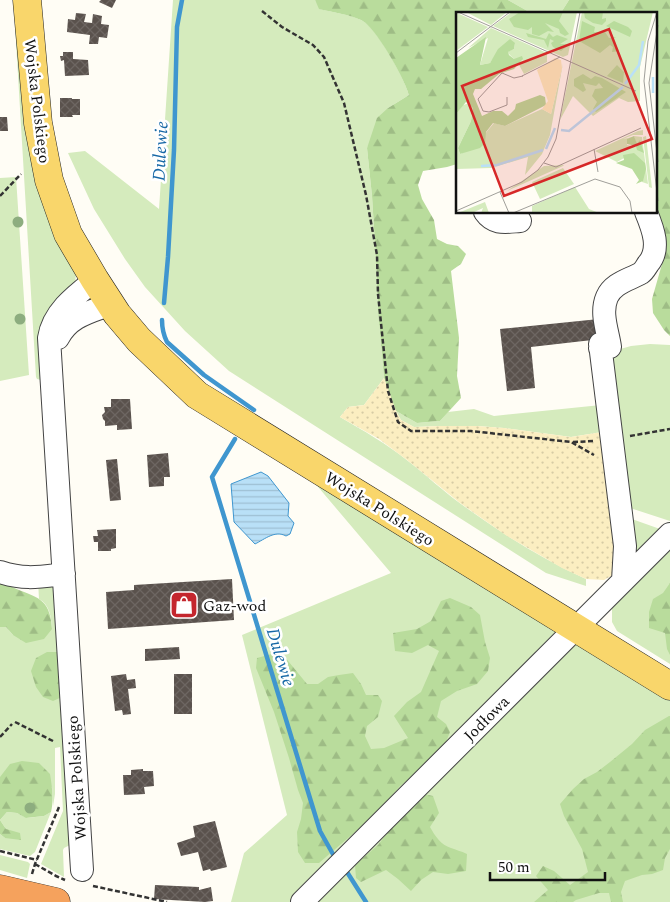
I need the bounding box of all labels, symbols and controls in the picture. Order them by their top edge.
inset map [456,12,658,214]
street label: Wojska Polskiego [17,38,57,165]
water label: Dulewie [145,120,176,182]
street label: Wojska Polskiego [320,466,439,552]
shop icon: Gaz-wod [169,590,199,620]
place label: Gaz-wod [203,594,266,618]
water label: Dulewie [259,624,302,690]
street label: Jodłowa [458,690,515,747]
street label: Wojska Polskiego [61,715,93,841]
scale bar [490,850,605,882]
text: 50 m [498,856,530,879]

